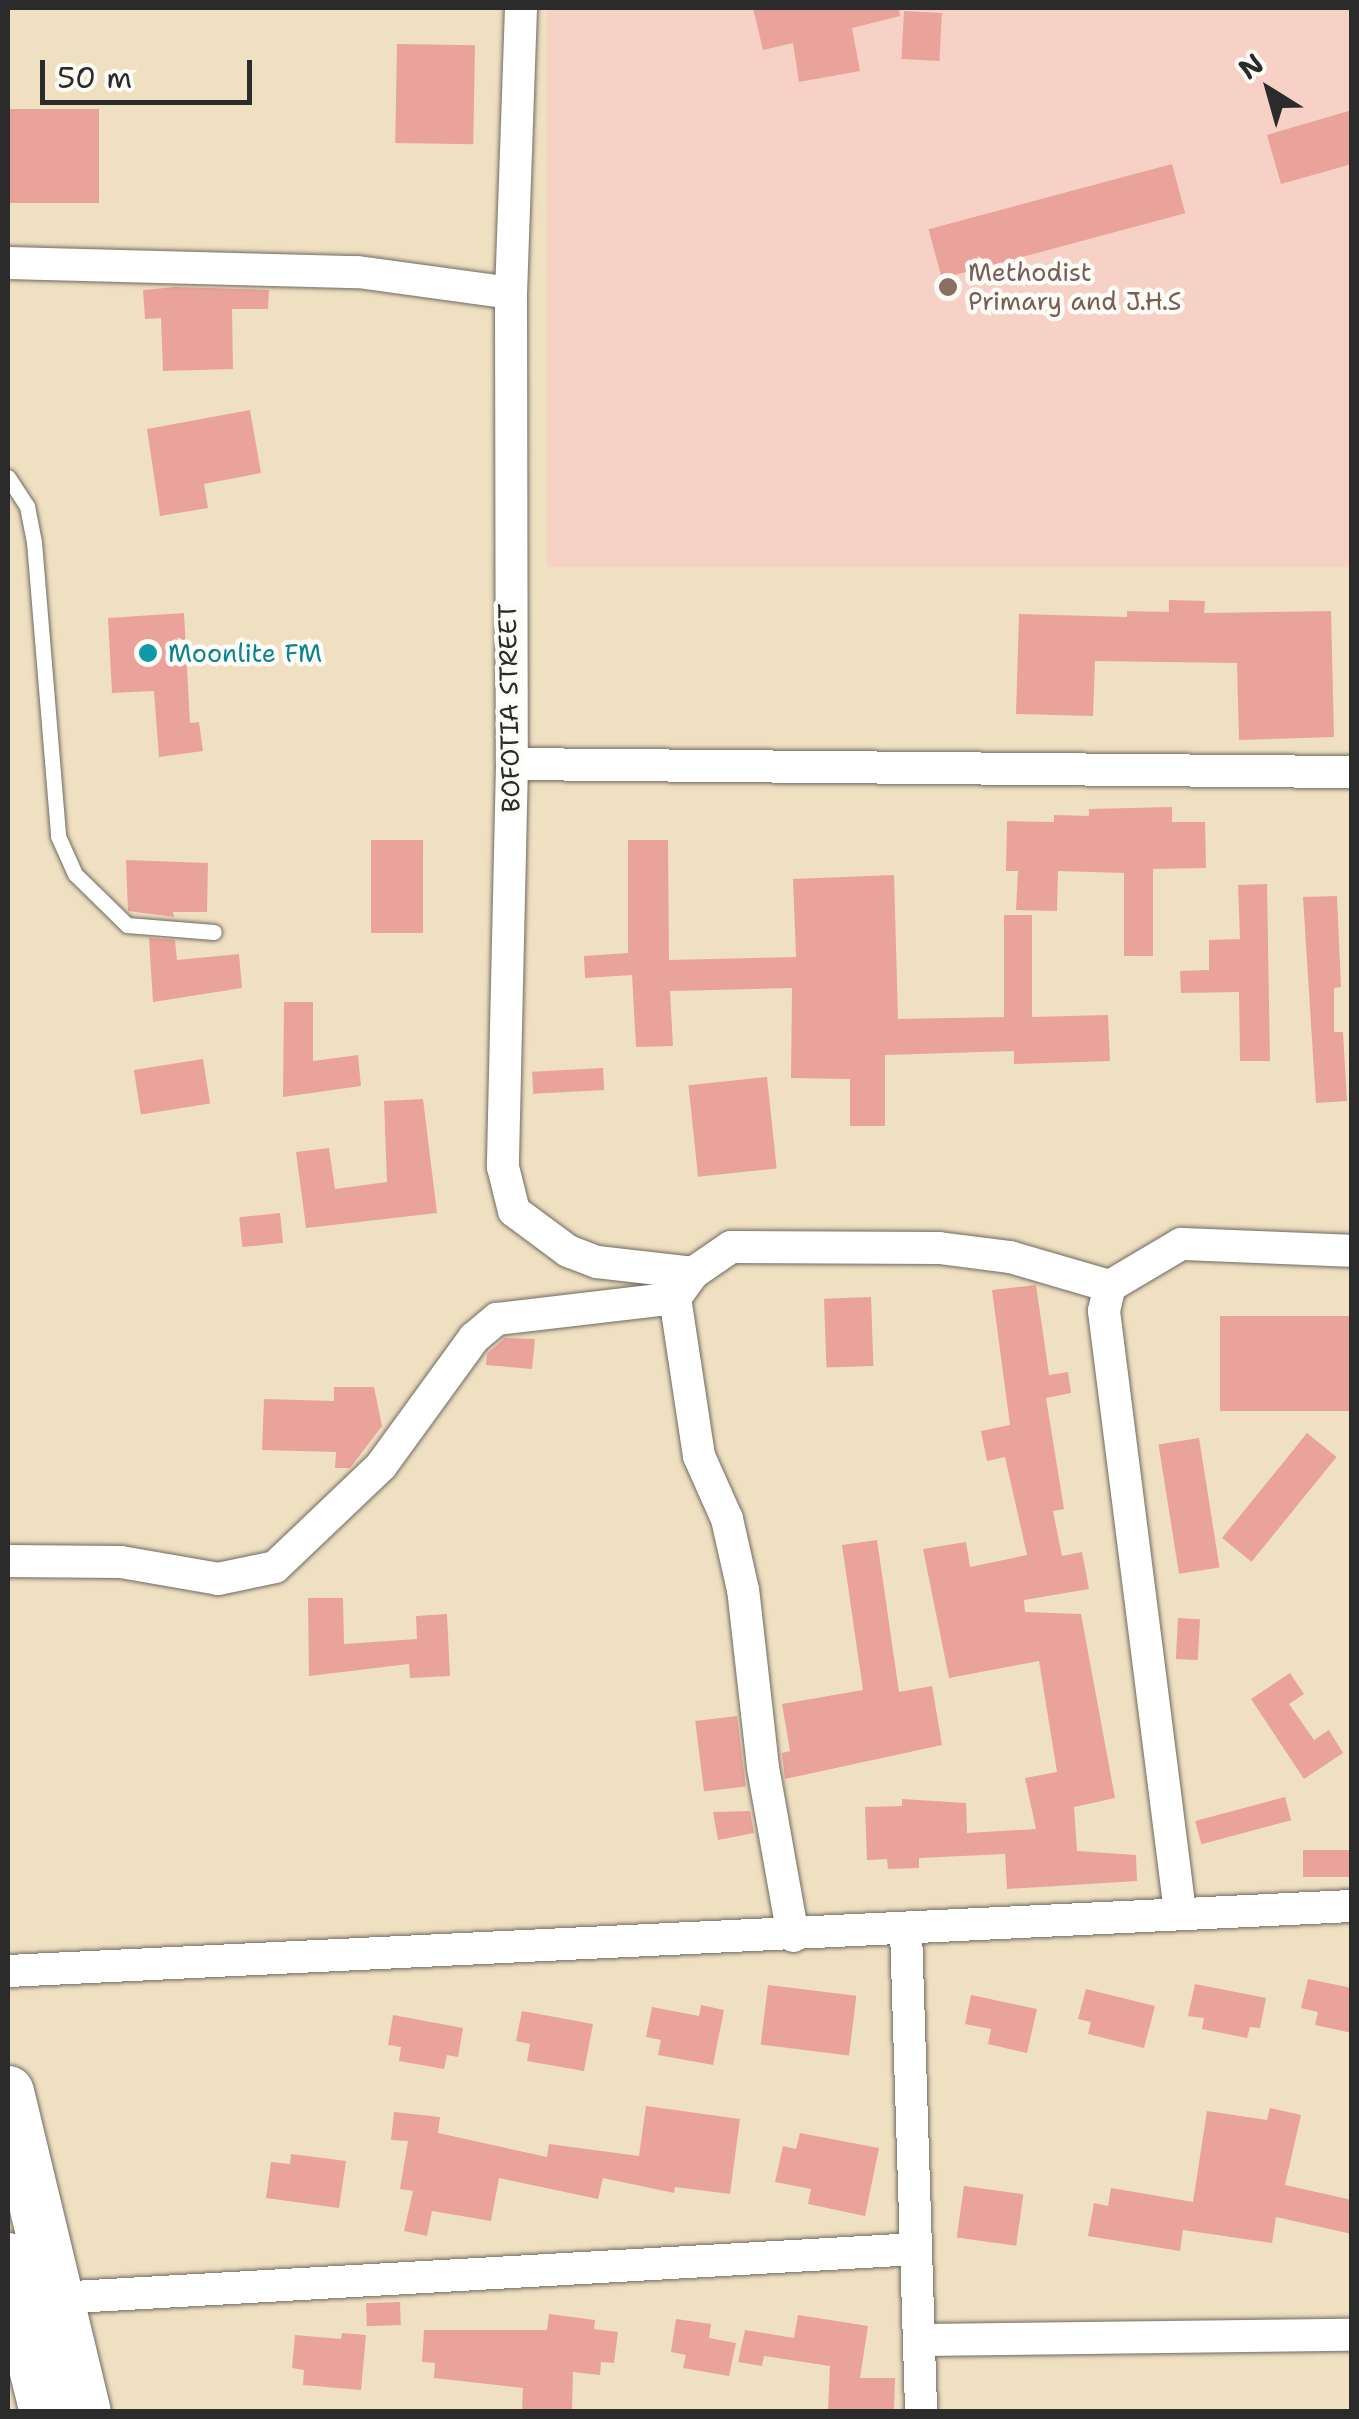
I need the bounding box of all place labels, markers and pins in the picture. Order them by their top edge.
place label: Methodist Primary and J.H.S [968,258,1181,317]
marker: Methodist Primary and J.H.S [937,276,959,298]
place label: Moonlite FM [168,638,322,668]
marker: Moonlite FM [137,642,159,664]

